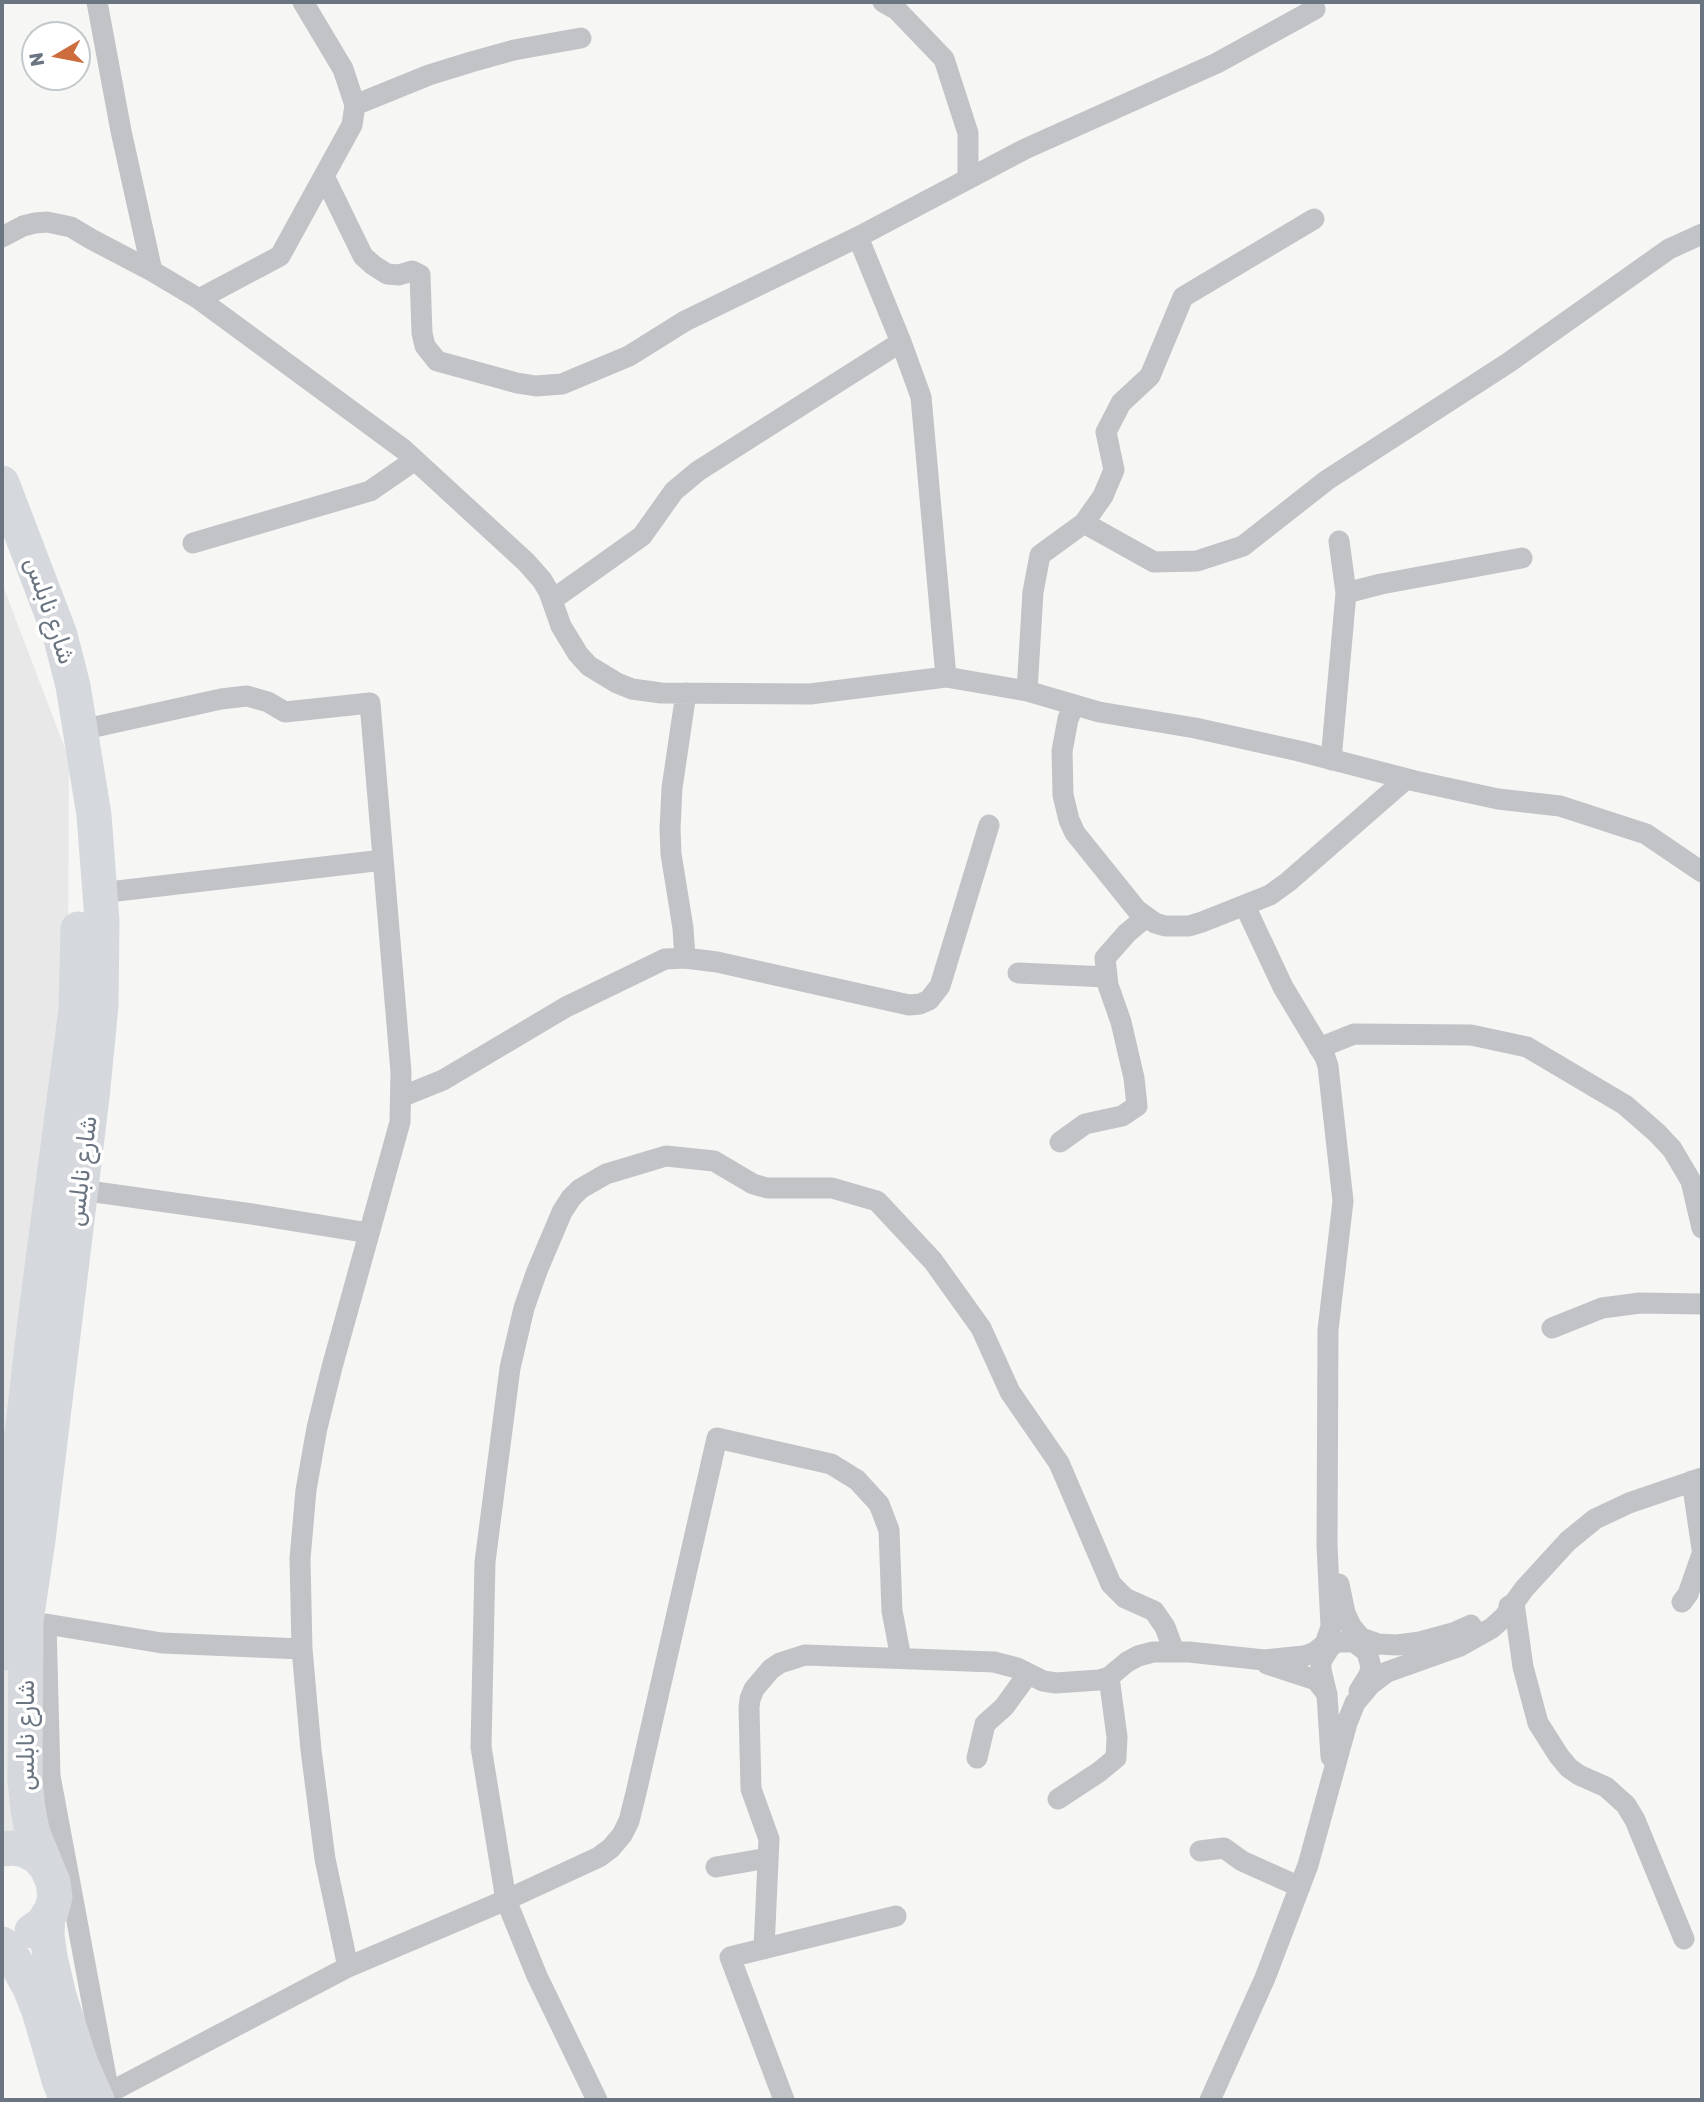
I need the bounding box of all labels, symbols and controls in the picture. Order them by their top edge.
north arrow [21,21,91,91]
text: N [24,51,49,68]
street label: شارع نابلس [17,554,81,668]
street label: شارع نابلس [62,1114,104,1228]
street label: شارع نابلس [13,1679,41,1791]

